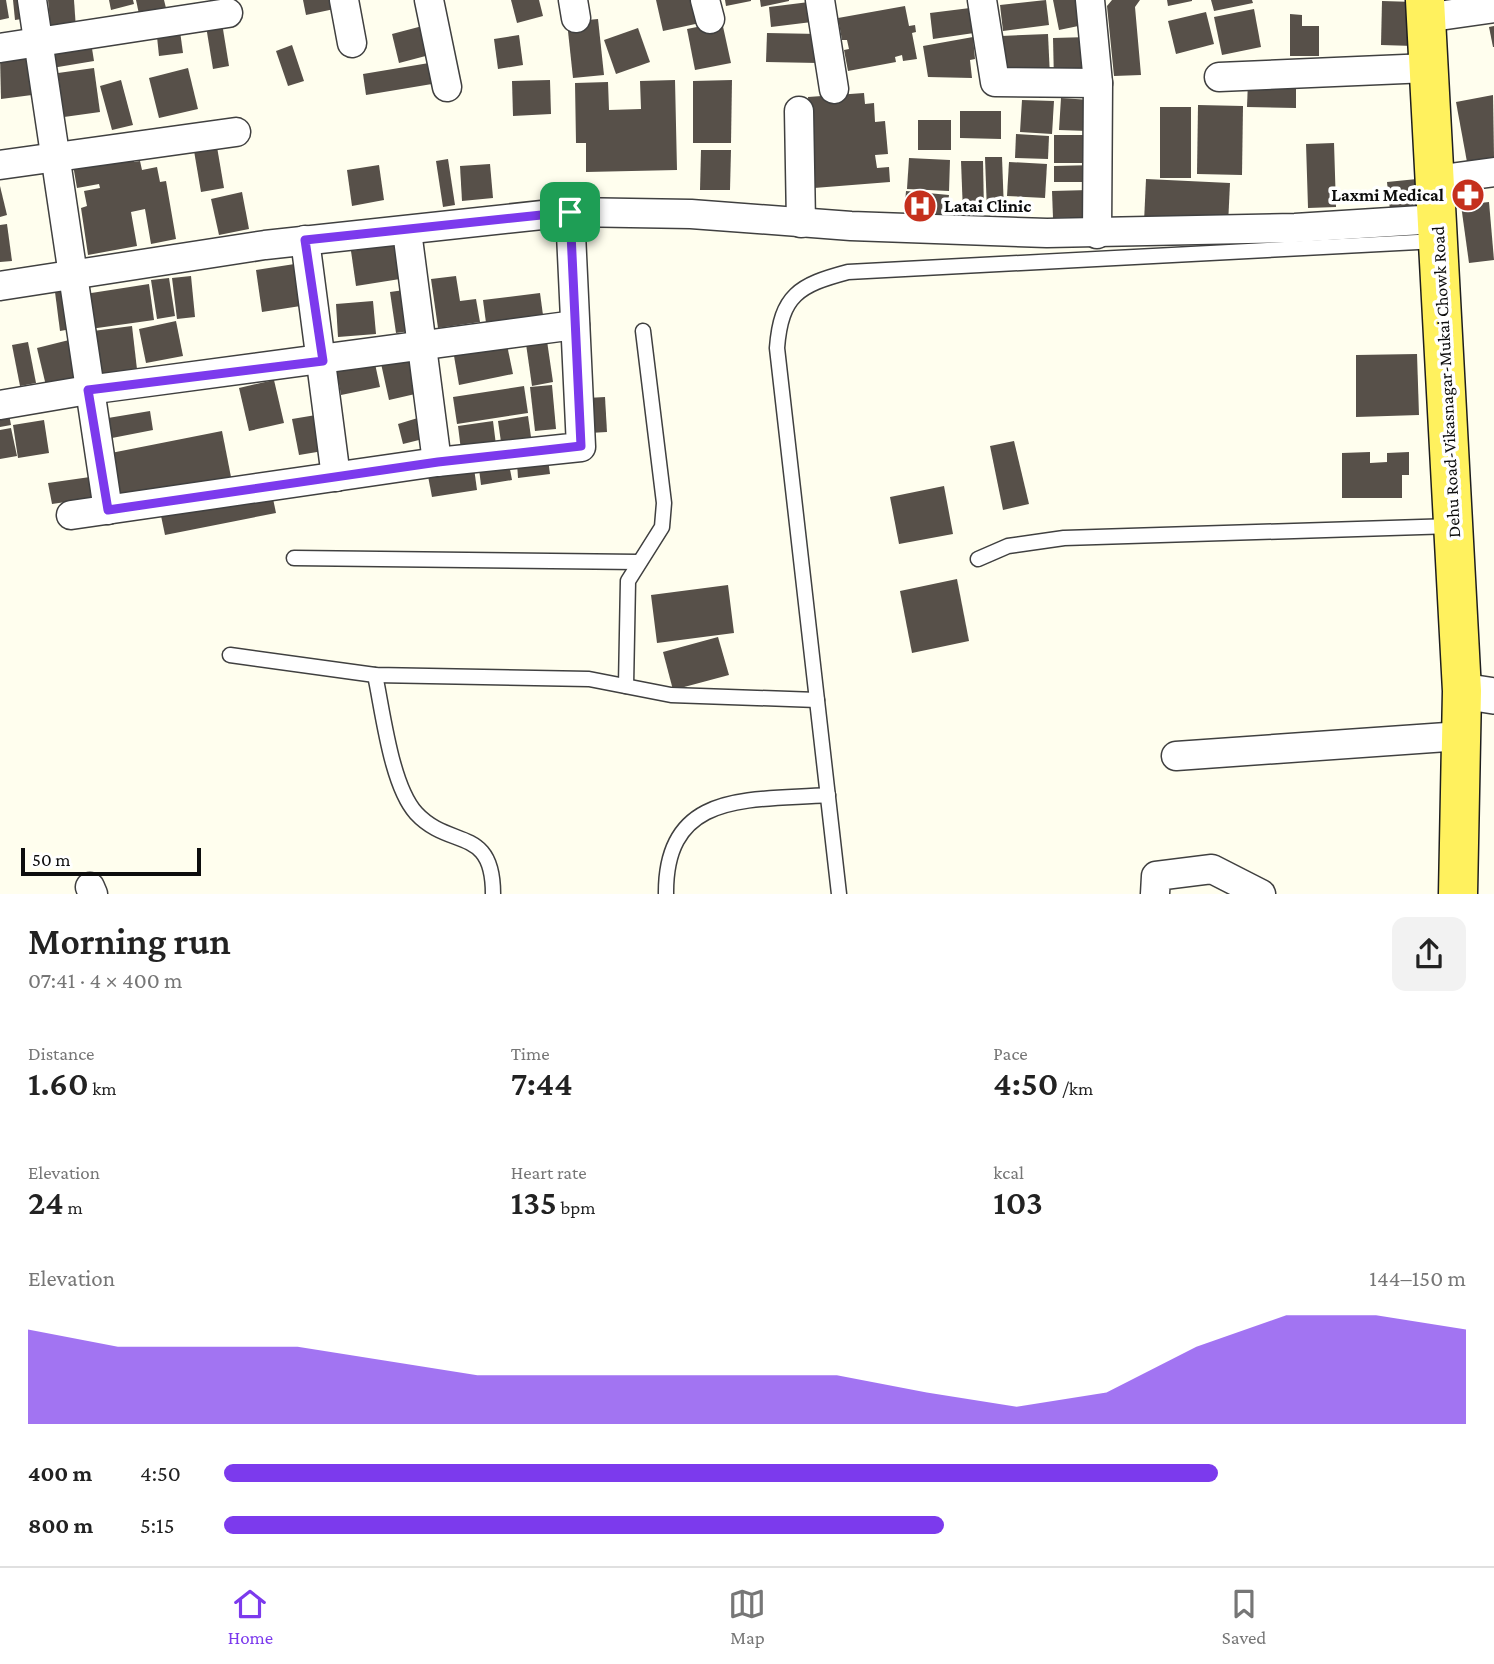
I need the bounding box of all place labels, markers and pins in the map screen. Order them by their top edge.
pharmacy icon: Laxmi Medical [1449,176,1487,214]
pin [540,182,600,242]
place label: Laxmi Medical [1331,185,1444,205]
hospital icon: Latai Clinic [901,187,939,225]
place label: Latai Clinic [944,196,1031,216]

